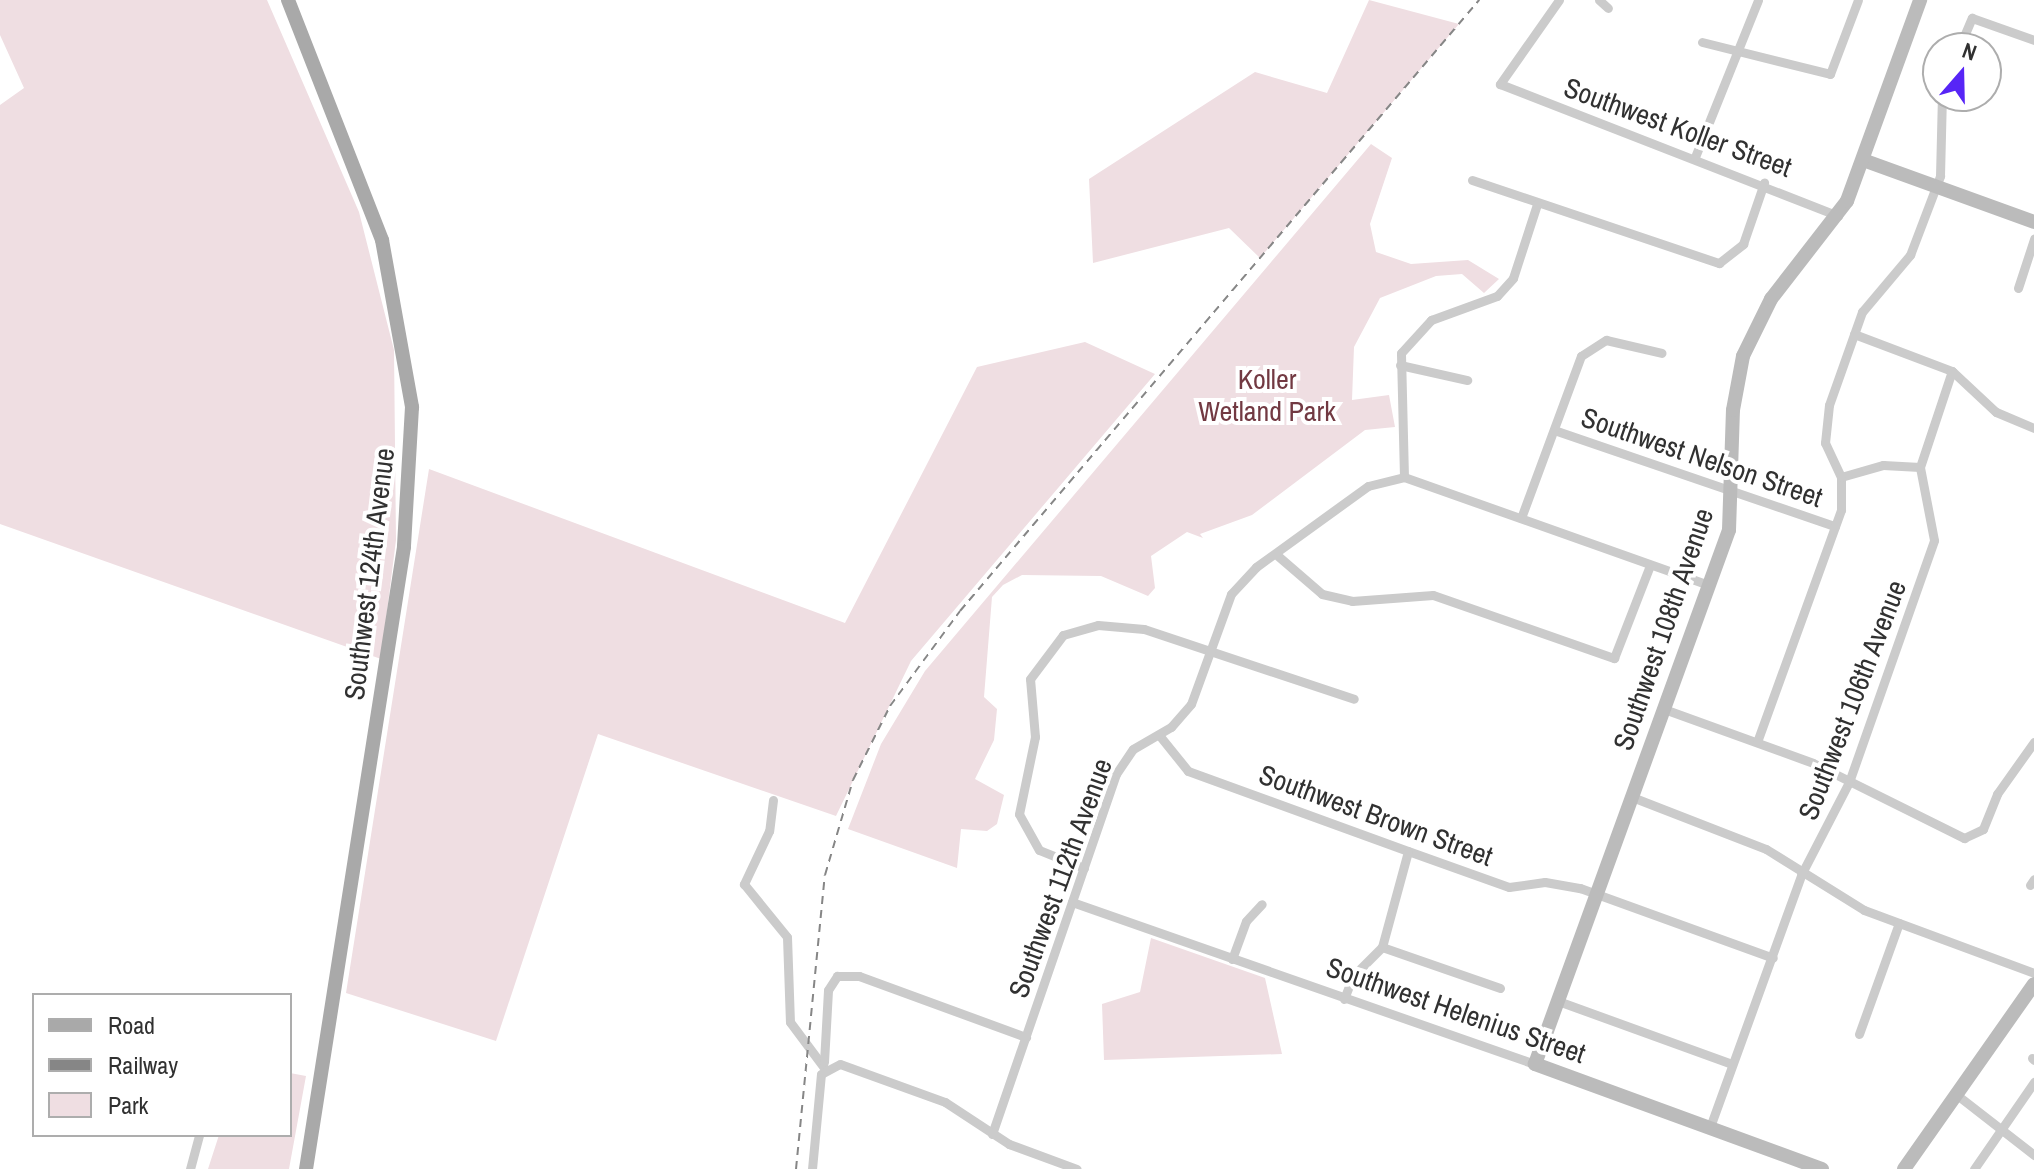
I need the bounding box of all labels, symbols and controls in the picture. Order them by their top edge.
north arrow [1922,32,2002,112]
text: N [1958,35,1981,68]
street label: Southwest Koller Street [1560,70,1796,184]
park label: Koller Wetland Park [1198,362,1336,428]
street label: Southwest Nelson Street [1577,400,1827,514]
street label: Southwest 124th Avenue [337,445,401,703]
street label: Southwest 108th Avenue [1606,503,1720,755]
street label: Southwest 106th Avenue [1791,575,1913,825]
street label: Southwest 112th Avenue [1001,753,1119,1003]
street label: Southwest Brown Street [1255,757,1497,873]
street label: Southwest Helenius Street [1322,950,1590,1070]
legend [32,993,292,1137]
text: Road [108,1009,155,1041]
text: Railway [108,1049,178,1081]
text: Park [108,1089,148,1121]

